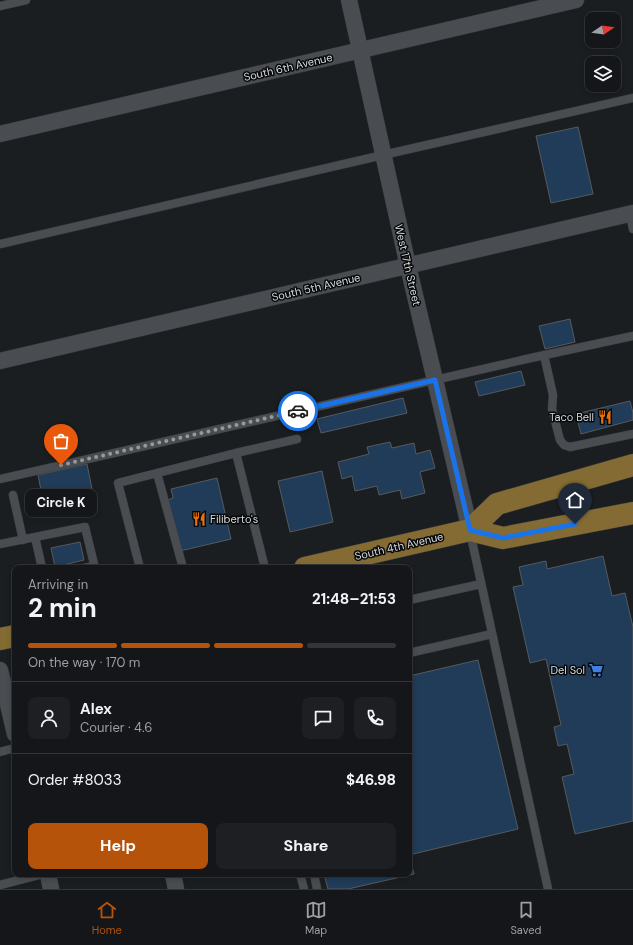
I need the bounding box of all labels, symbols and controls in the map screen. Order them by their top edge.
north arrow [585,12,621,48]
map controls [585,12,621,92]
street label: South 6th Avenue [242,50,334,84]
button: layers [585,56,621,92]
street label: West 17th Street [392,223,424,307]
street label: South 5th Avenue [270,270,362,304]
courier [278,391,318,431]
icon: car [287,400,309,422]
restaurant icon: Taco Bell [597,409,613,425]
place label: Taco Bell [549,410,594,424]
pin [44,424,78,465]
icon: bag [50,430,72,452]
pin [558,483,592,524]
callout: Circle K [25,489,97,517]
icon: home [564,489,586,511]
text: Circle K [36,494,86,511]
restaurant icon: Filiberto's [191,511,207,527]
place label: Filiberto's [210,512,258,526]
street label: South 4th Avenue [353,529,445,563]
text: Arriving in [28,576,88,593]
text: 21:48–21:53 [312,589,396,609]
text: 2 min [28,591,97,625]
text: On the way · 170 m [28,654,140,671]
supermarket icon: Del Sol [588,662,604,678]
place label: Del Sol [550,663,585,677]
button: person [28,697,70,739]
button: chat [302,697,344,739]
button: phone [354,697,396,739]
text: Alex [80,699,112,719]
text: Courier · 4.6 [80,719,152,736]
text: Order #8033 [28,770,122,790]
text: $46.98 [346,770,396,790]
button: Help [28,823,208,869]
button: Share [216,823,396,869]
tab: Home [92,899,122,937]
tab: Map [305,899,327,937]
tab: Saved [510,899,541,937]

